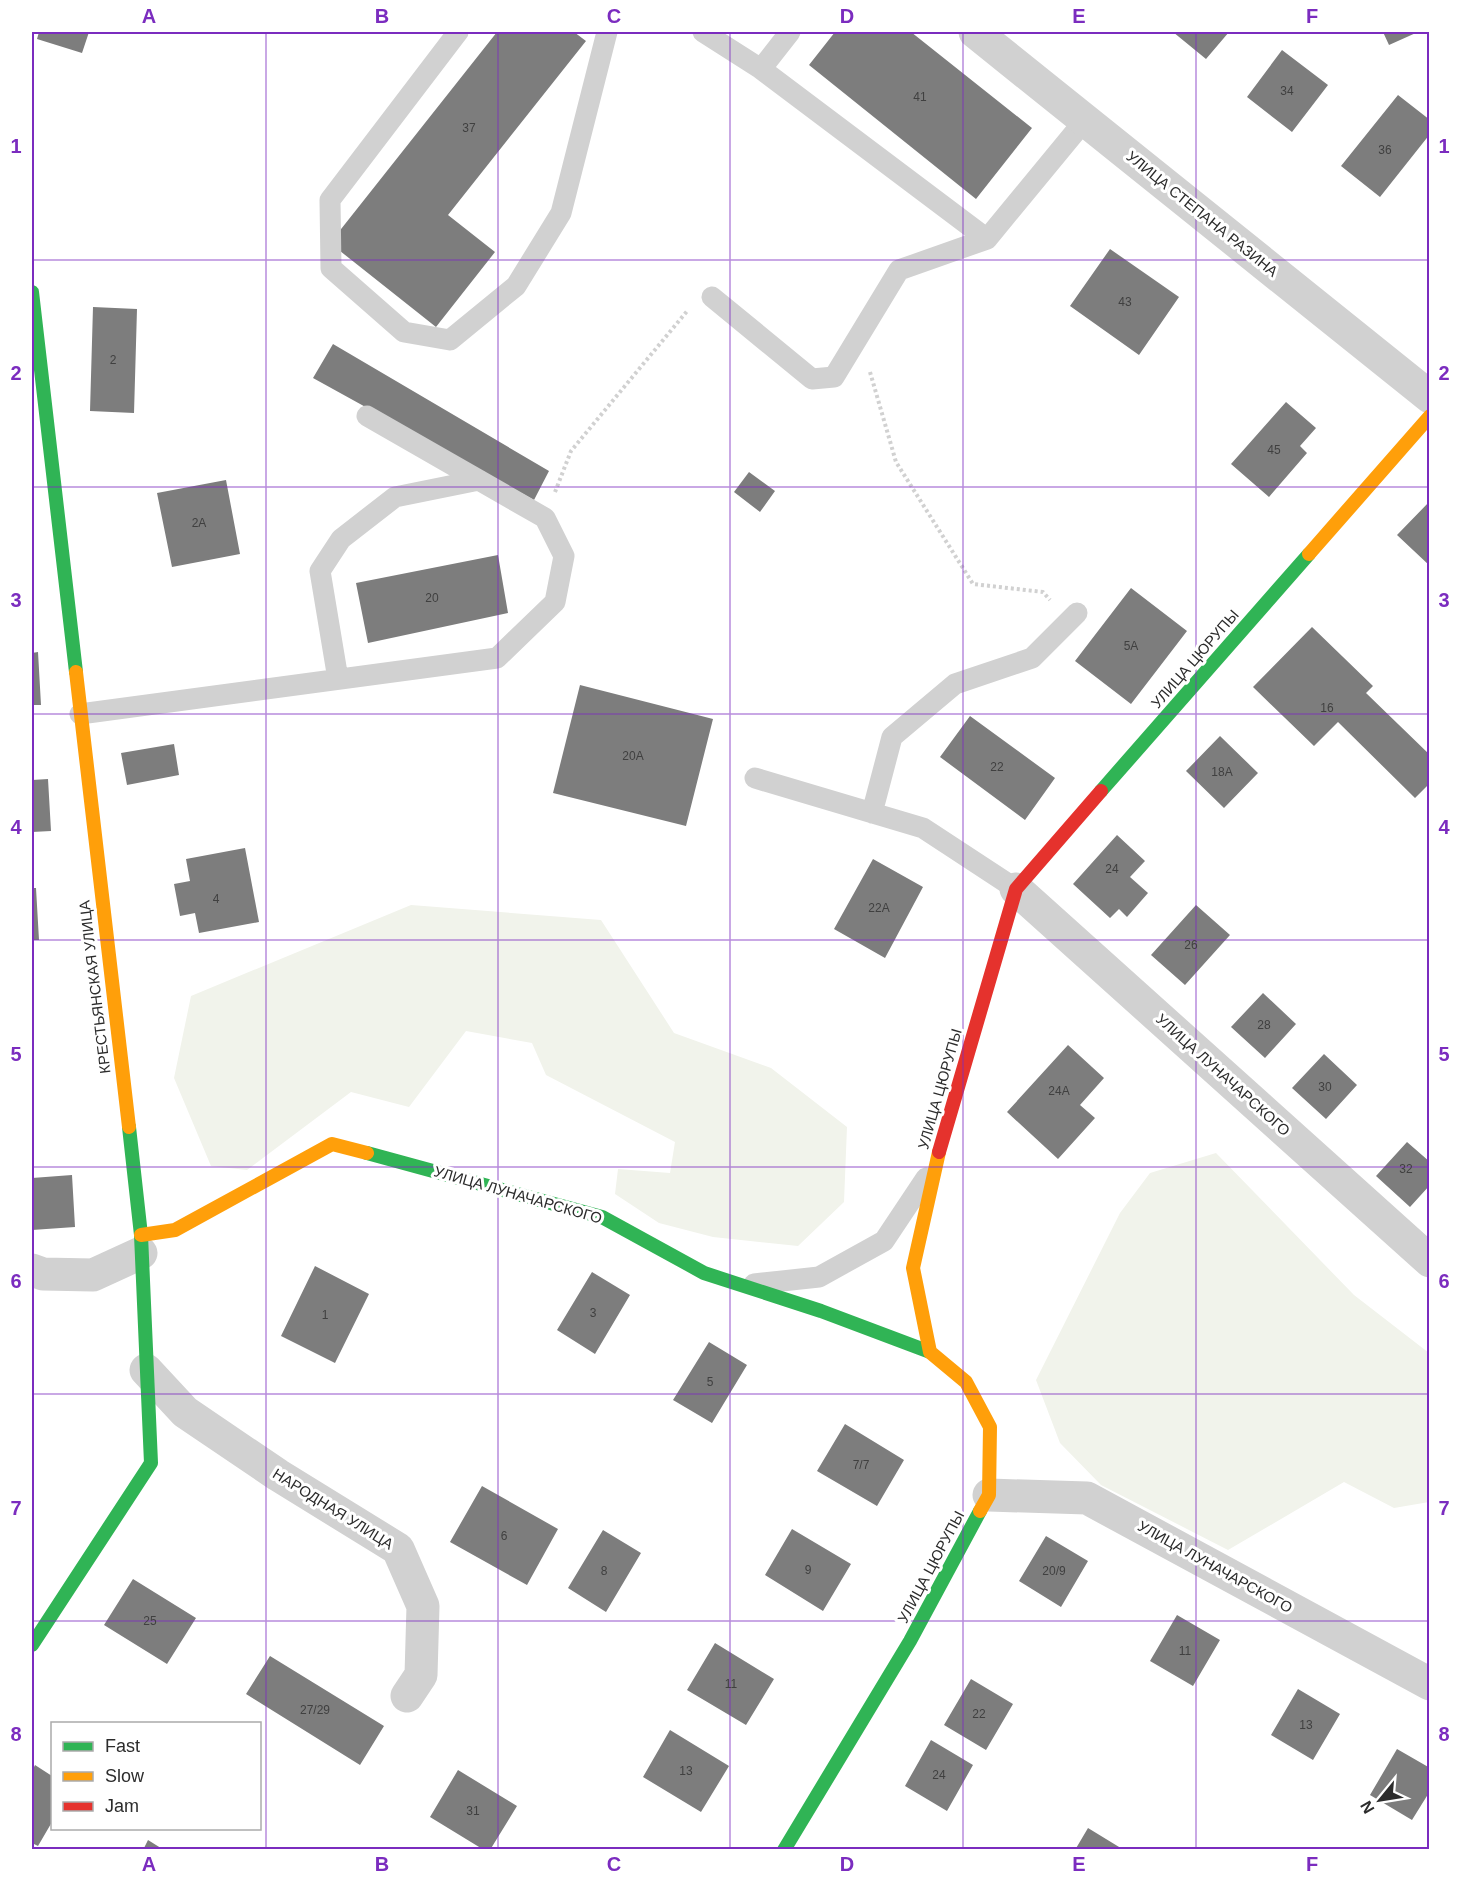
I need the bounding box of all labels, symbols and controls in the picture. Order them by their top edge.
text: A [142,5,156,27]
text: B [375,5,389,27]
text: C [607,5,621,27]
text: D [840,5,854,27]
text: E [1072,5,1086,27]
text: F [1306,5,1318,27]
house number: 34 [1280,84,1294,98]
house number: 41 [913,90,927,104]
house number: 37 [462,121,476,135]
text: 1 [10,135,22,157]
text: 1 [1438,135,1450,157]
house number: 36 [1378,143,1392,157]
street label: УЛИЦА СТЕПАНА РАЗИНА [1123,147,1281,280]
house number: 43 [1118,295,1132,309]
house number: 2 [110,353,117,367]
text: 2 [10,362,22,384]
text: 2 [1438,362,1450,384]
house number: 45 [1267,443,1281,457]
house number: 2А [192,516,206,530]
text: 3 [10,589,22,611]
text: 3 [1438,589,1450,611]
house number: 20 [425,591,439,605]
street label: УЛИЦА ЦЮРУПЫ [1147,606,1242,711]
house number: 5А [1124,639,1138,653]
house number: 16 [1320,701,1334,715]
house number: 20А [622,749,644,763]
house number: 22 [990,760,1004,774]
house number: 18А [1211,765,1233,779]
text: 4 [10,816,22,838]
text: 4 [1438,816,1450,838]
house number: 24 [1105,862,1119,876]
house number: 4 [213,892,220,906]
street label: КРЕСТЬЯНСКАЯ УЛИЦА [75,899,114,1075]
house number: 22А [868,901,890,915]
house number: 26 [1184,938,1198,952]
street label: УЛИЦА ЛУНАЧАРСКОГО [1153,1010,1294,1139]
house number: 28 [1257,1018,1271,1032]
street label: УЛИЦА ЦЮРУПЫ [914,1027,965,1151]
text: 5 [10,1043,22,1065]
text: 5 [1438,1043,1450,1065]
house number: 30 [1318,1080,1332,1094]
house number: 24А [1048,1084,1070,1098]
street label: УЛИЦА ЛУНАЧАРСКОГО [432,1162,604,1227]
house number: 32 [1399,1162,1413,1176]
text: 6 [10,1270,22,1292]
text: 6 [1438,1270,1450,1292]
house number: 3 [590,1306,597,1320]
house number: 1 [322,1308,329,1322]
house number: 5 [707,1375,714,1389]
house number: 7/7 [853,1458,870,1472]
street label: НАРОДНАЯ УЛИЦА [270,1465,397,1553]
text: 7 [10,1497,22,1519]
text: 7 [1438,1497,1450,1519]
street label: УЛИЦА ЦЮРУПЫ [894,1508,967,1626]
street label: УЛИЦА ЛУНАЧАРСКОГО [1135,1517,1295,1616]
house number: 6 [501,1529,508,1543]
house number: 9 [805,1563,812,1577]
house number: 8 [601,1564,608,1578]
house number: 20/9 [1042,1564,1066,1578]
house number: 25 [143,1614,157,1628]
house number: 11 [1179,1644,1192,1658]
house number: 11 [725,1677,738,1691]
house number: 27/29 [300,1703,330,1717]
house number: 22 [972,1707,986,1721]
house number: 13 [1299,1718,1313,1732]
legend [51,1722,261,1830]
text: 8 [10,1723,22,1745]
text: 8 [1438,1723,1450,1745]
text: Fast [105,1736,140,1756]
house number: 13 [679,1764,693,1778]
text: Slow [105,1766,145,1786]
house number: 24 [932,1768,946,1782]
north arrow [1350,1770,1410,1830]
text: Jam [105,1796,139,1816]
text: N [1357,1798,1378,1817]
house number: 31 [466,1804,480,1818]
text: A [142,1853,156,1875]
text: B [375,1853,389,1875]
text: C [607,1853,621,1875]
text: D [840,1853,854,1875]
text: E [1072,1853,1086,1875]
text: F [1306,1853,1318,1875]

